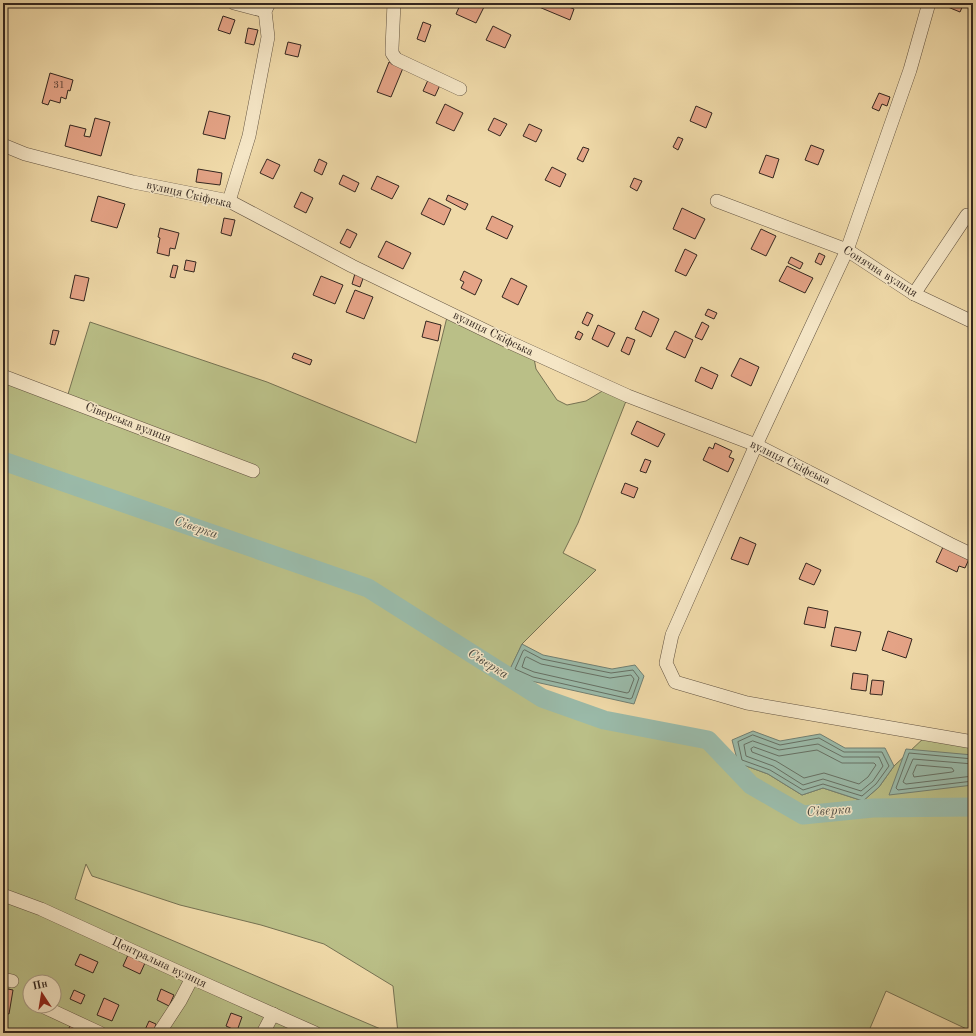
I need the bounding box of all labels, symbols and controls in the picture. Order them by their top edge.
house number: 31 [53,80,65,90]
street label: вулиця Скіфська [145,178,233,211]
street label: Сонячна вулиця [841,244,919,300]
street label: вулиця Скіфська [451,309,535,359]
street label: Сіверська вулиця [83,400,173,445]
street label: вулиця Скіфська [748,438,832,488]
water label: Сіверка [173,515,219,541]
water label: Сіверка [465,647,511,681]
water label: Сіверка [806,803,852,819]
street label: Центральна вулиця [110,936,208,990]
north arrow [22,974,62,1014]
text: Пн [32,979,49,993]

